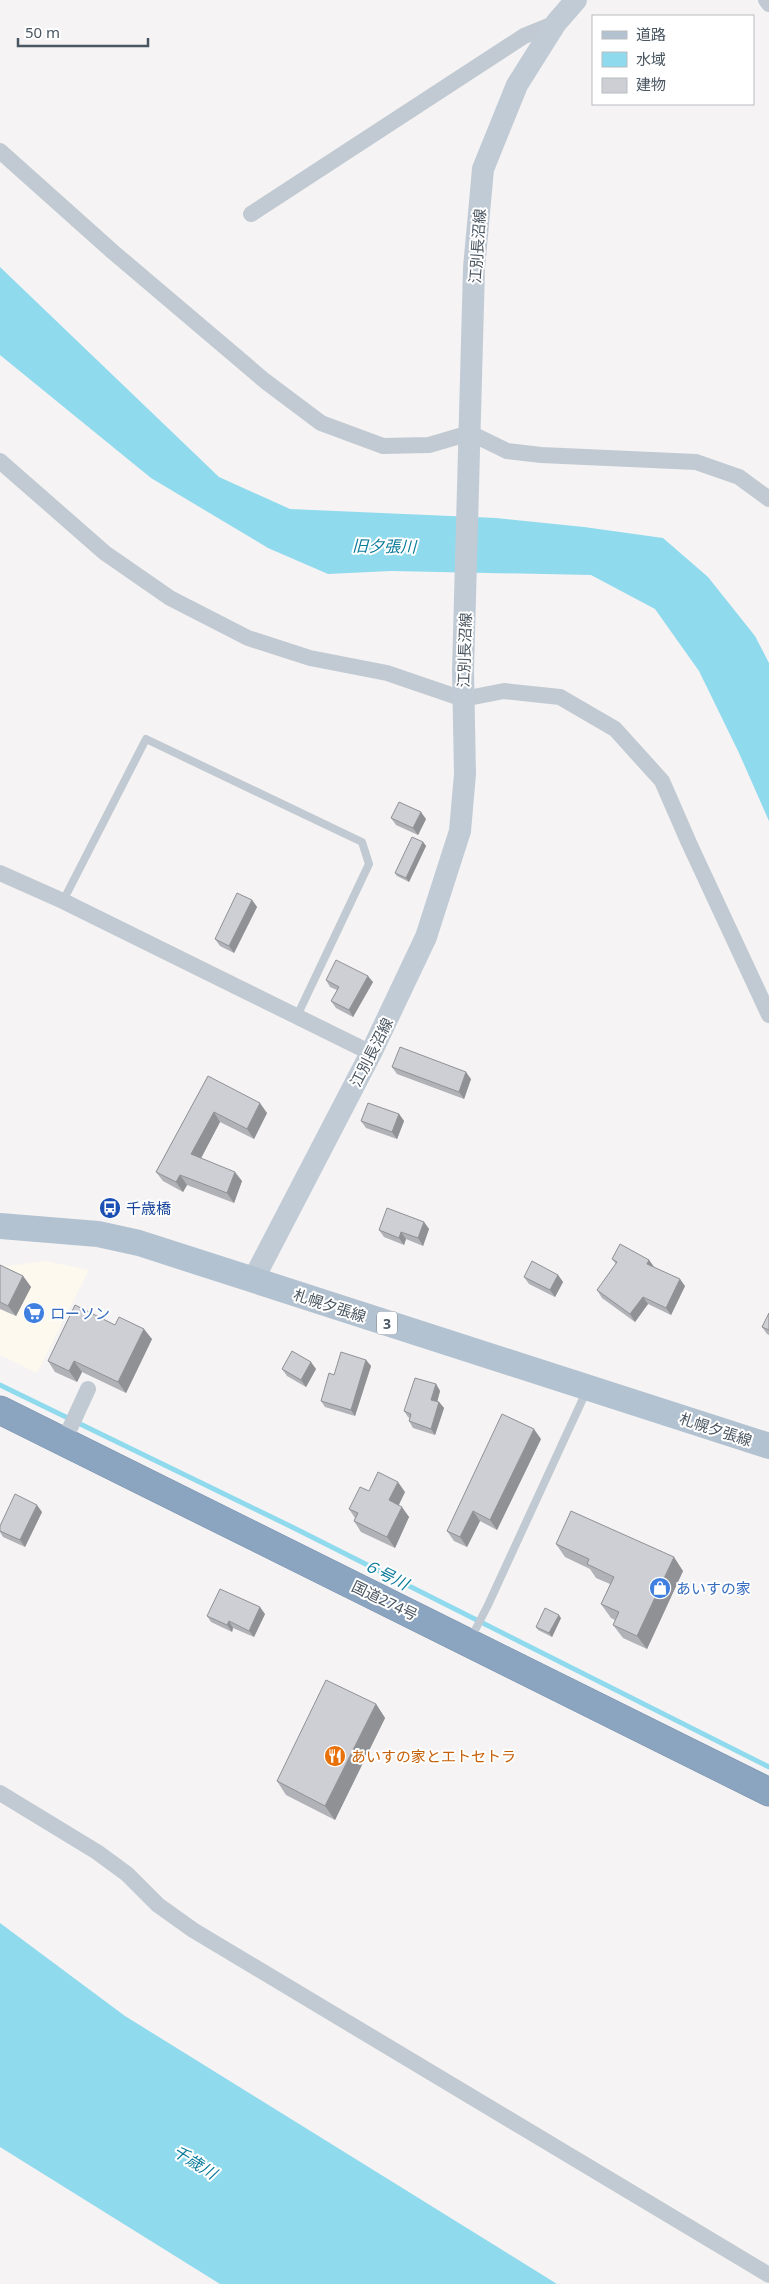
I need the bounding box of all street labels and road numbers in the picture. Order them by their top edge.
street label: 江別長沼線 [464,208,490,284]
street label: 江別長沼線 [453,612,475,688]
street label: 江別長沼線 [345,1014,397,1090]
street label: 札幌夕張線 [291,1284,369,1326]
road number: 3 [377,1312,397,1335]
street label: 札幌夕張線 [677,1408,755,1450]
street label: 国道274号 [349,1576,421,1624]

